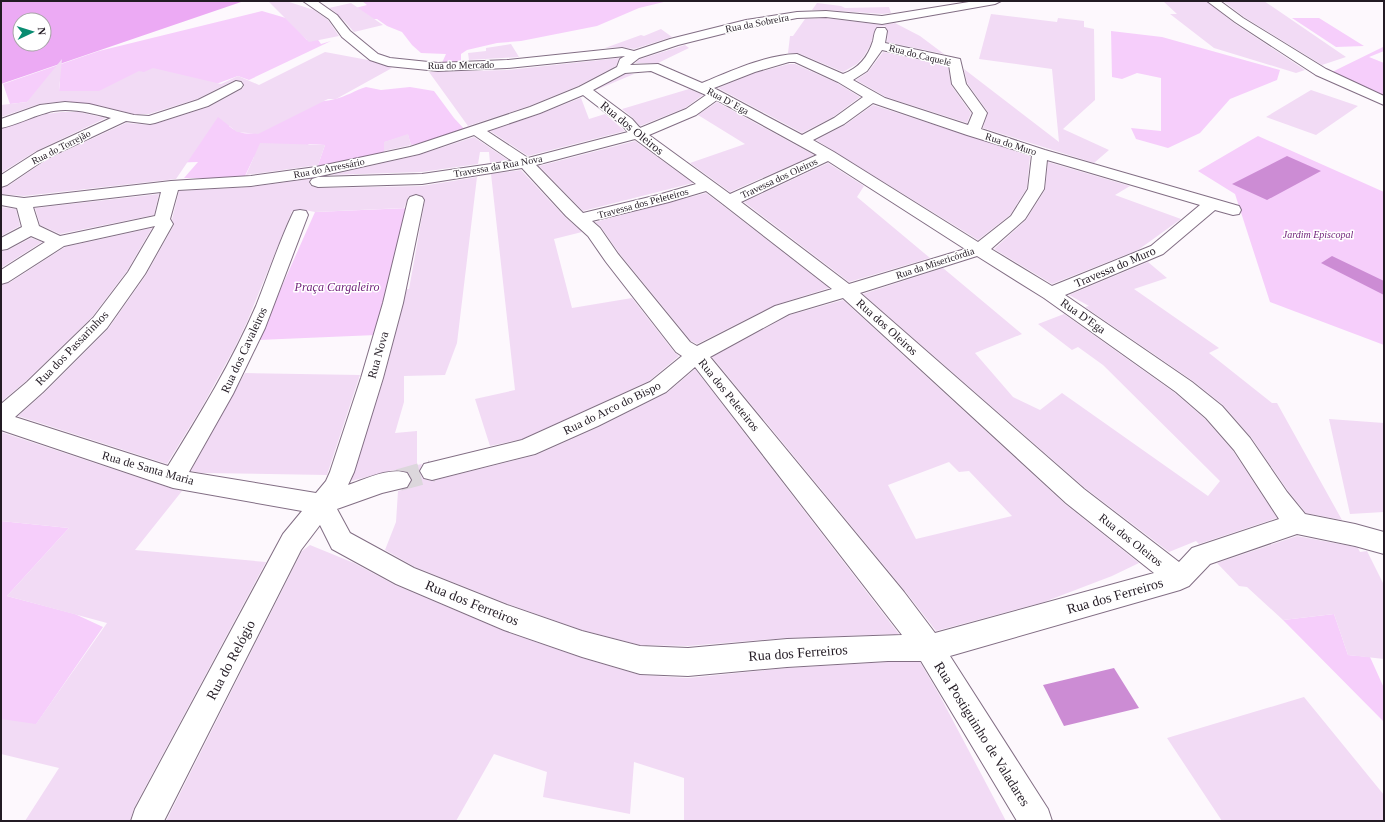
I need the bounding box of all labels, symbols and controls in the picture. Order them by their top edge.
street label: Rua da Sobreira [724,11,790,35]
north arrow [12,12,52,52]
text: N [36,27,48,36]
street label: Rua do Caquelé [888,42,953,68]
street label: Rua do Mercado [428,59,494,71]
street label: Rua D' Ega [705,85,751,117]
street label: Rua dos Oleiros [598,98,667,158]
street label: Rua do Torrejão [30,127,92,167]
street label: Rua do Muro [984,131,1038,157]
street label: Travessa da Rua Nova [453,153,544,179]
street label: Travessa dos Oleiros [739,155,819,201]
street label: Rua do Arressário [293,156,365,180]
street label: Travessa dos Peleteiros [596,186,690,220]
park label: Jardim Episcopal [1283,229,1353,240]
street label: Travessa do Muro [1072,244,1158,290]
street label: Rua da Misericórdia [894,245,976,281]
park label: Praça Cargaleiro [294,280,379,294]
street label: Rua D'Ega [1058,295,1109,337]
street label: Rua dos Oleiros [854,296,921,358]
street label: Rua dos Cavaleiros [218,304,270,395]
street label: Rua dos Passarinhos [33,307,112,388]
street label: Rua Nova [365,329,392,380]
street label: Rua dos Peleteiros [695,356,763,434]
street label: Rua do Arco do Bispo [561,378,663,438]
street label: Rua de Santa Maria [100,448,196,488]
street label: Rua dos Oleiros [1096,511,1166,570]
street label: Rua dos Ferreiros [1065,575,1165,617]
street label: Rua dos Ferreiros [423,577,521,629]
street label: Rua do Relógio [204,618,258,702]
street label: Rua dos Ferreiros [748,642,848,664]
street label: Rua Postiguinho de Valadares [931,659,1033,809]

